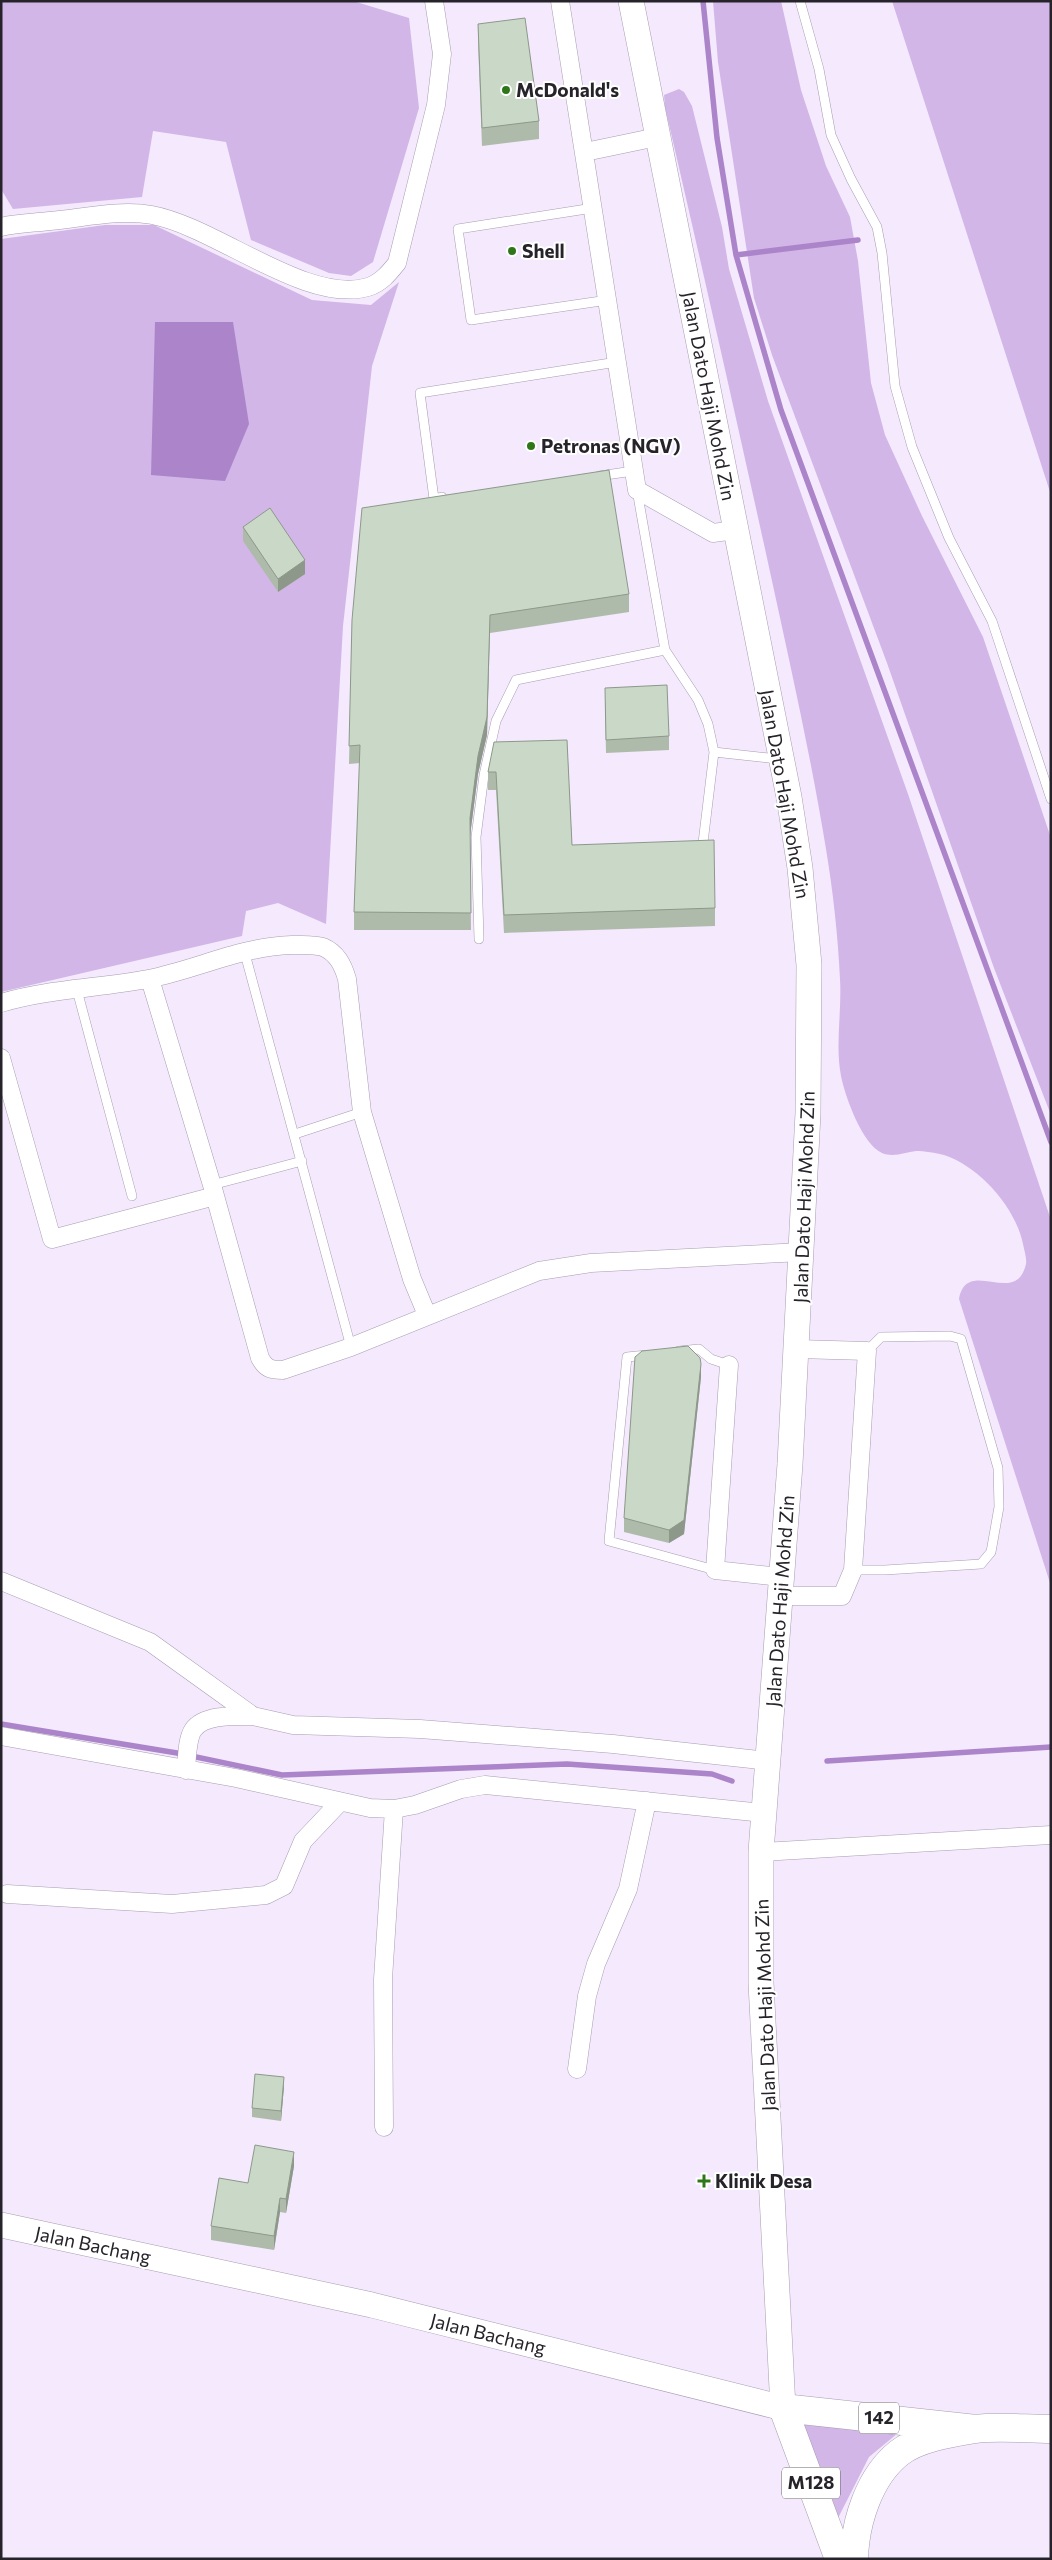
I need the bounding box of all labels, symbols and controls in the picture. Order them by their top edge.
place label: McDonald's [516,78,619,101]
marker: McDonald's [500,84,512,96]
place label: Shell [522,239,565,262]
marker: Shell [506,245,518,257]
street label: Jalan Dato Haji Mohd Zin [678,289,741,502]
place label: Petronas (NGV) [541,434,681,457]
marker: Petronas (NGV) [525,440,537,452]
street label: Jalan Dato Haji Mohd Zin [756,687,815,900]
street label: Jalan Dato Haji Mohd Zin [788,1090,819,1304]
street label: Jalan Dato Haji Mohd Zin [761,1494,798,1708]
street label: Jalan Dato Haji Mohd Zin [749,1898,780,2112]
place label: Klinik Desa [715,2169,812,2192]
marker: Klinik Desa [697,2174,711,2188]
street label: Jalan Bachang [33,2221,153,2268]
street label: Jalan Bachang [428,2308,548,2359]
road number: 142 [859,2402,899,2434]
road number: M128 [782,2468,840,2498]

